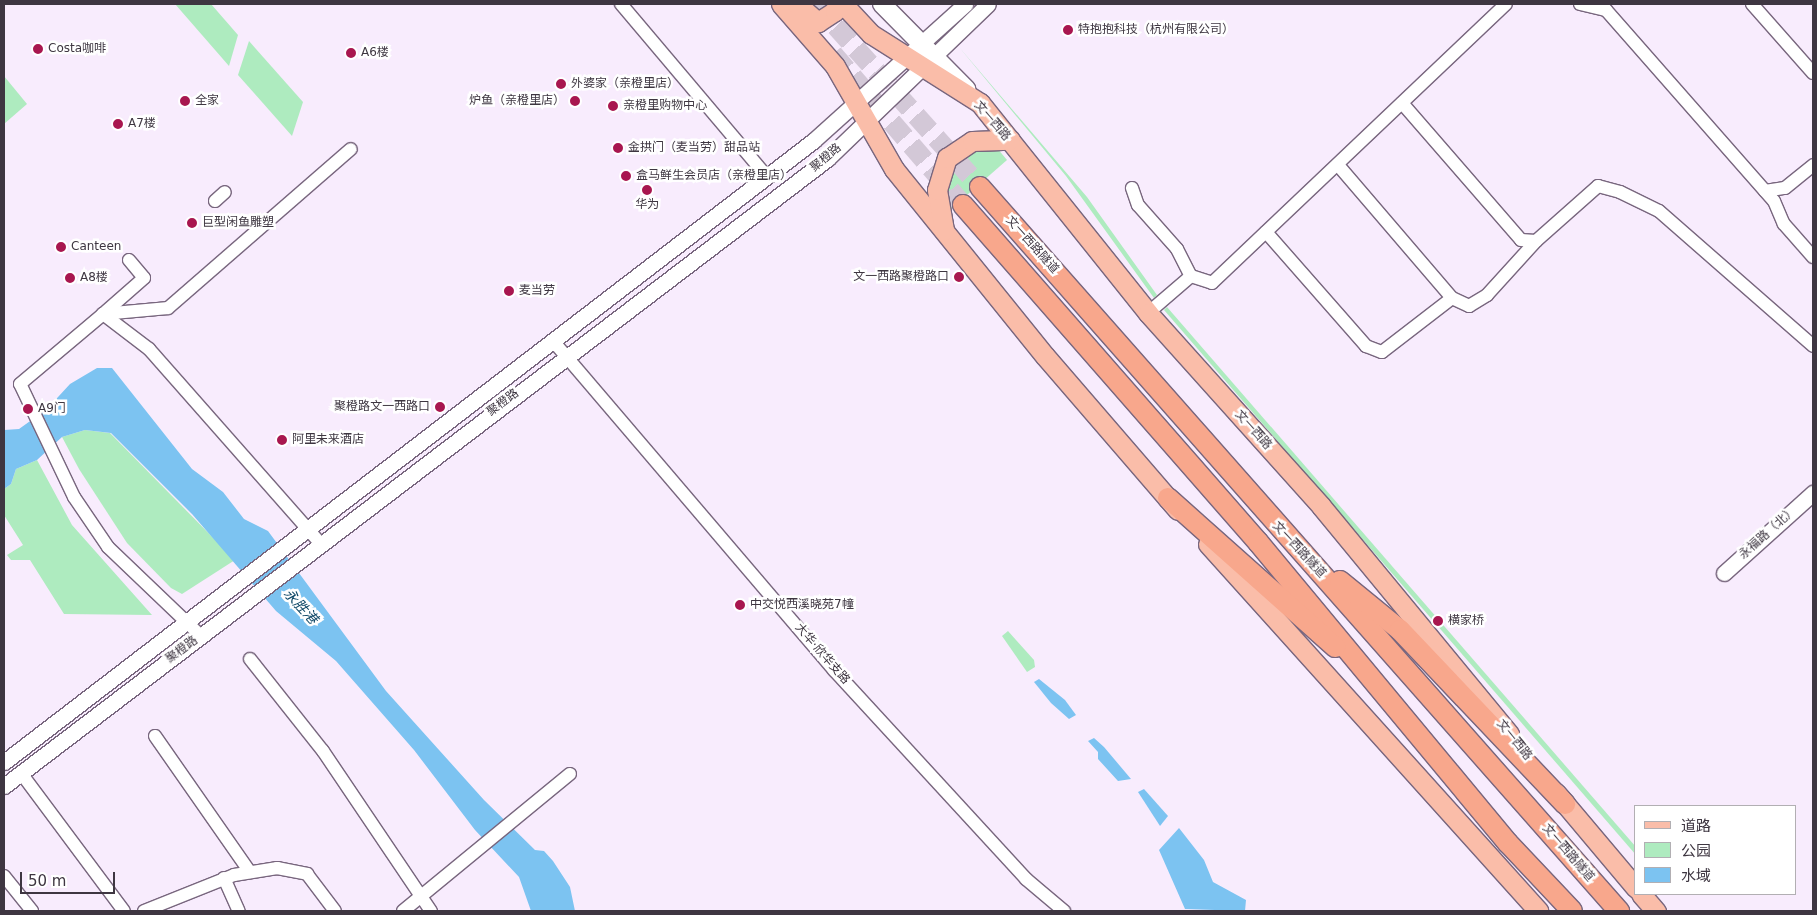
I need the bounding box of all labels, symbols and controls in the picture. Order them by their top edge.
place label: 特抱抱科技（杭州有限公司） [1078,23,1234,37]
marker: 特抱抱科技（杭州有限公司） [1062,24,1074,36]
place label: Costa咖啡 [48,42,106,56]
marker: Costa咖啡 [32,43,44,55]
place label: A6楼 [361,46,389,60]
marker: A6楼 [345,47,357,59]
place label: 外婆家（亲橙里店） [571,77,679,91]
marker: 外婆家（亲橙里店） [555,78,567,90]
place label: 全家 [195,94,219,108]
place label: 炉鱼（亲橙里店） [469,94,565,108]
marker: 全家 [179,95,191,107]
marker: 炉鱼（亲橙里店） [569,95,581,107]
street label: 文一西路 [971,98,1013,144]
place label: 亲橙里购物中心 [623,99,707,113]
marker: 亲橙里购物中心 [607,100,619,112]
place label: A7楼 [128,117,156,131]
marker: A7楼 [112,118,124,130]
place label: 金拱门（麦当劳）甜品站 [628,141,760,155]
street label: 聚橙路 [808,141,844,175]
marker: 金拱门（麦当劳）甜品站 [612,142,624,154]
place label: 盒马鲜生会员店（亲橙里店） [636,169,792,183]
marker: 盒马鲜生会员店（亲橙里店） [620,170,632,182]
marker: 华为 [641,184,653,196]
place label: 华为 [635,198,659,212]
street label: 文一西路隧道 [1003,213,1061,277]
place label: 巨型闲鱼雕塑 [202,216,274,230]
marker: 巨型闲鱼雕塑 [186,217,198,229]
place label: Canteen [71,240,121,254]
marker: Canteen [55,241,67,253]
place label: 文一西路聚橙路口 [853,270,949,284]
place label: A8楼 [80,271,108,285]
marker: 文一西路聚橙路口 [953,271,965,283]
marker: A8楼 [64,272,76,284]
place label: 麦当劳 [519,284,555,298]
marker: 麦当劳 [503,285,515,297]
street label: 聚橙路 [484,386,522,420]
place label: 聚橙路文一西路口 [334,400,430,414]
marker: 聚橙路文一西路口 [434,401,446,413]
place label: A9门 [38,402,66,416]
marker: A9门 [22,403,34,415]
street label: 文一西路 [1232,407,1274,453]
place label: 阿里未来酒店 [292,433,364,447]
marker: 阿里未来酒店 [276,434,288,446]
street label: 永福路（北） [1736,504,1800,562]
street label: 文一西路隧道 [1269,519,1329,581]
water label: 永胜港 [281,585,321,627]
place label: 中交悦西溪晓苑7幢 [750,598,854,612]
marker: 中交悦西溪晓苑7幢 [734,599,746,611]
place label: 横家桥 [1448,614,1484,628]
marker: 横家桥 [1432,615,1444,627]
street label: 大华·欣华支路 [792,621,852,687]
street label: 聚橙路 [163,633,201,667]
street label: 文一西路 [1493,717,1535,763]
legend [1634,805,1797,895]
text: 道路 [1681,817,1711,835]
street label: 文一西路隧道 [1539,821,1597,885]
text: 公园 [1681,842,1711,860]
scale bar [22,862,118,894]
text: 水域 [1681,867,1711,885]
text: 50 m [28,872,66,890]

